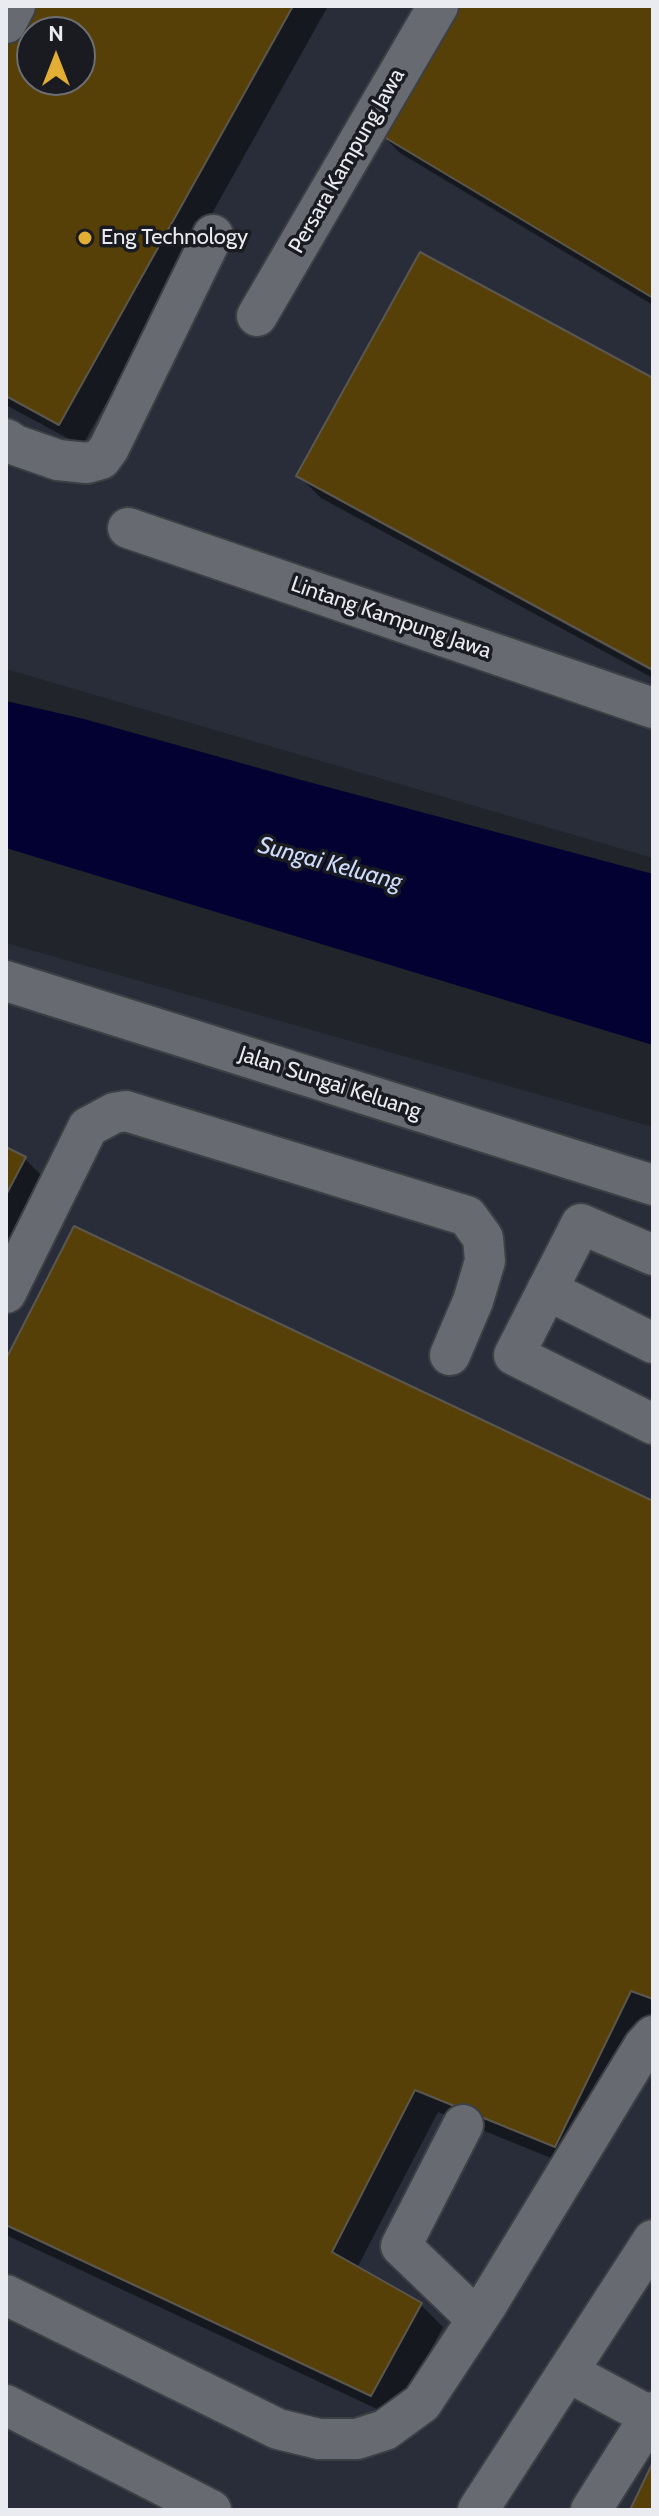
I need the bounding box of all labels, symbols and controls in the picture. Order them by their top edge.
north arrow [16,16,96,96]
text: N [48,20,64,47]
street label: Persara Kampung Jawa [283,64,411,258]
place label: Eng Technology [101,225,248,251]
marker: Eng Technology [76,229,94,247]
street label: Lintang Kampung Jawa [287,571,495,665]
water label: Sungai Keluang [255,831,405,897]
street label: Jalan Sungai Keluang [236,1041,424,1125]

